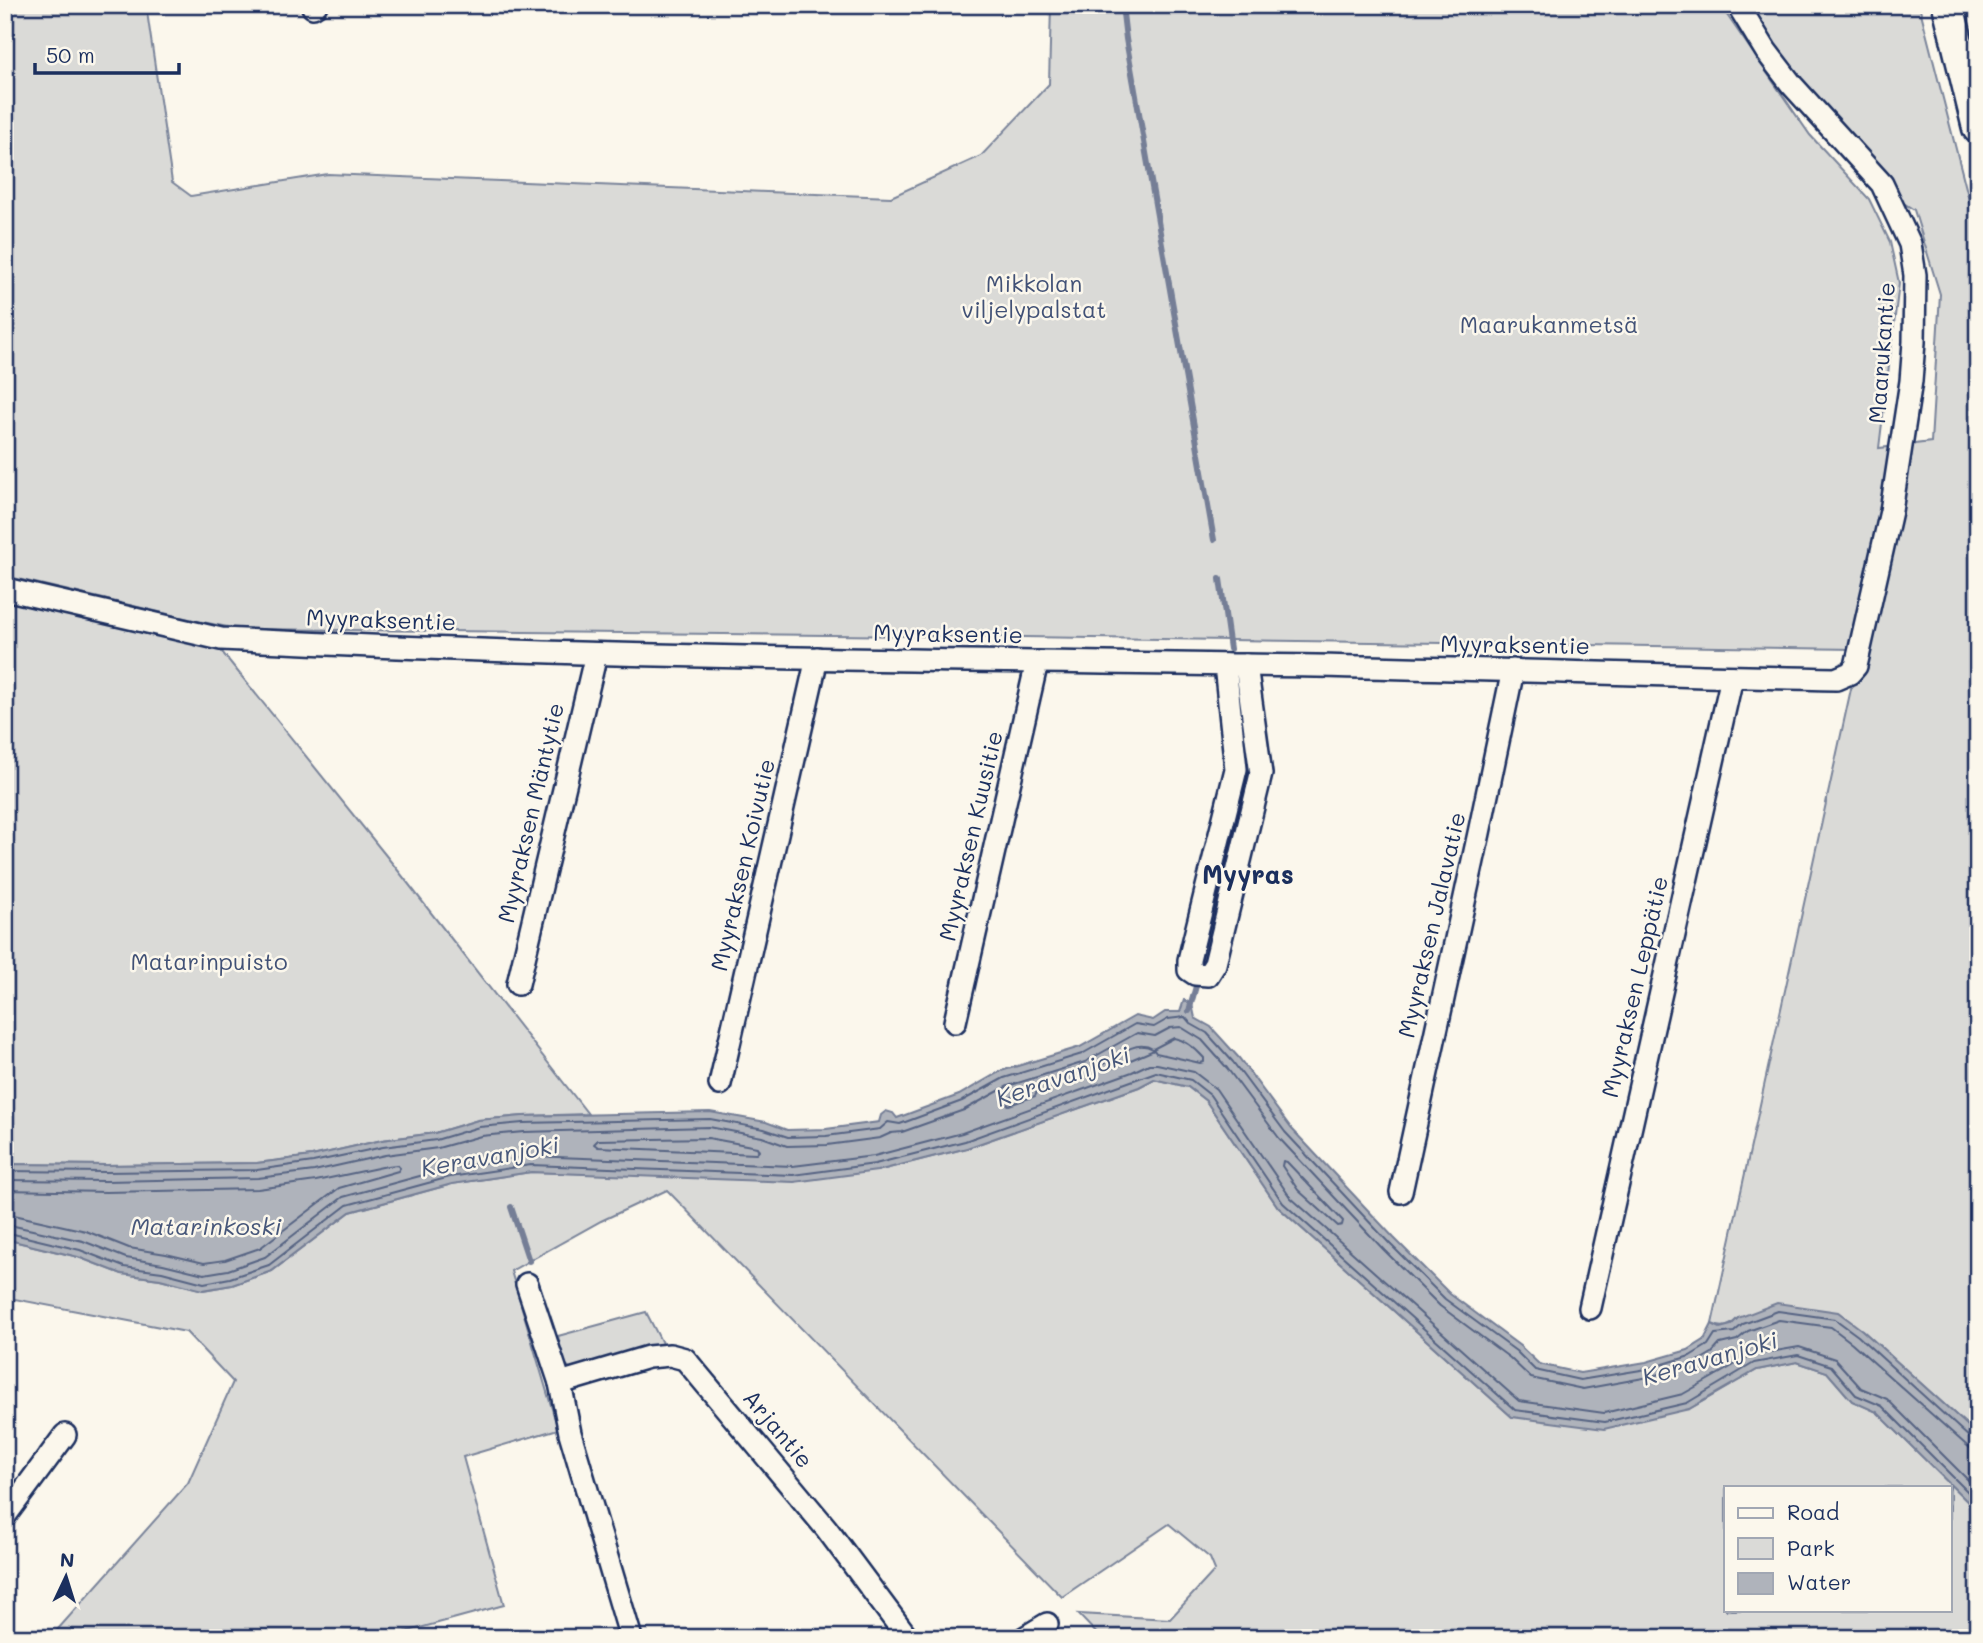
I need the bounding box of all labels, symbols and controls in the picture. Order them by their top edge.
scale bar [35,32,178,76]
text: 50 m [46,41,95,68]
park label: Mikkolan viljelypalstat [962,268,1106,324]
street label: Maarukantie [1861,281,1901,425]
park label: Maarukanmetsä [1460,309,1638,339]
street label: Myyraksentie [306,601,457,637]
street label: Myyraksentie [873,617,1023,649]
street label: Myyraksentie [1440,628,1590,660]
street label: Myyraksen Mäntytie [490,700,570,926]
street label: Myyraksen Kuusitie [931,728,1009,944]
street label: Myyraksen Koivutie [703,756,781,974]
street label: Myyraksen Jalavatie [1390,809,1472,1041]
district label: Myyras [1202,857,1294,891]
street label: Myyraksen Leppätie [1594,873,1674,1100]
park label: Matarinpuisto [130,946,288,976]
water label: Keravanjoki [991,1038,1134,1113]
water label: Keravanjoki [418,1128,562,1183]
water label: Matarinkoski [130,1210,282,1241]
water label: Keravanjoki [1638,1323,1782,1392]
street label: Arjantie [737,1383,820,1474]
legend [1724,1486,1952,1612]
text: Road [1787,1498,1839,1525]
text: Park [1787,1534,1835,1561]
north arrow [32,1542,102,1612]
text: N [59,1547,75,1573]
text: Water [1787,1568,1851,1595]

